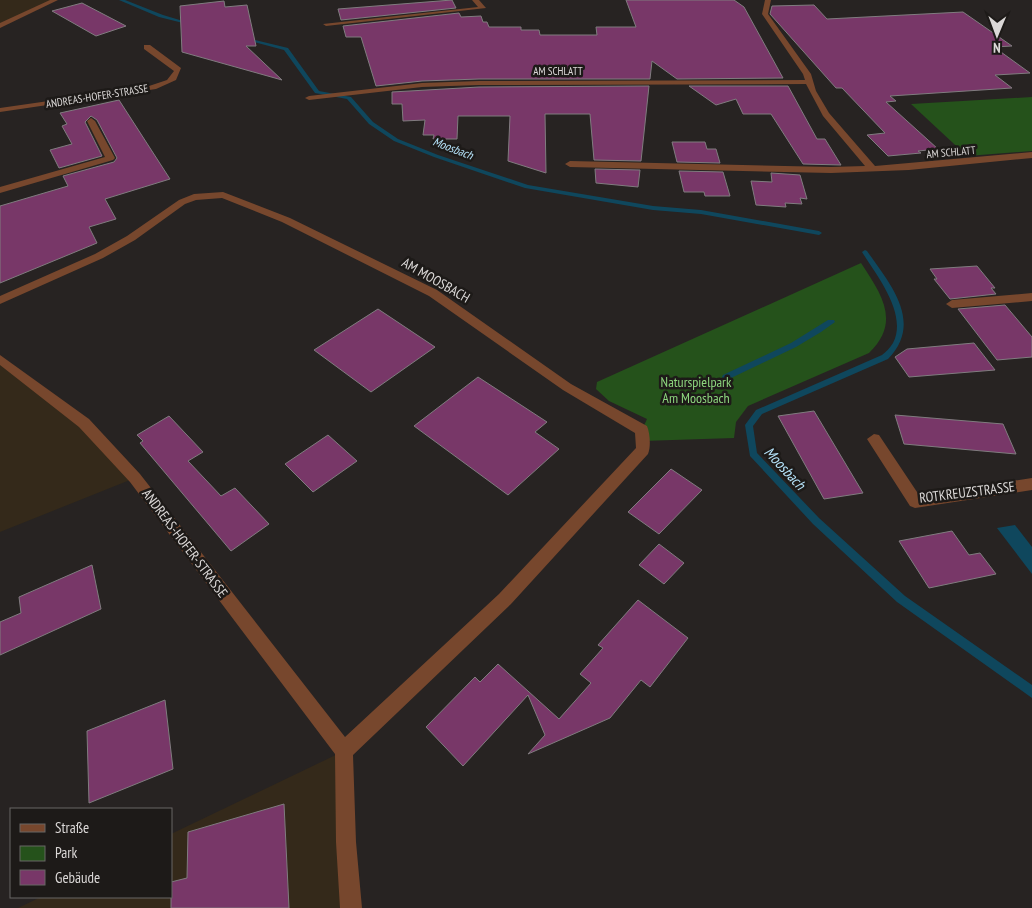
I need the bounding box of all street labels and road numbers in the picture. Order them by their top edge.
street label: AM SCHLATT [533,64,583,78]
street label: ANDREAS-HOFER-STRASSE [45,81,149,111]
street label: AM SCHLATT [926,143,976,161]
street label: AM MOOSBACH [399,253,473,307]
street label: ROTKREUZSTRASSE [918,477,1016,507]
street label: ANDREAS-HOFER-STRASSE [138,485,232,601]

